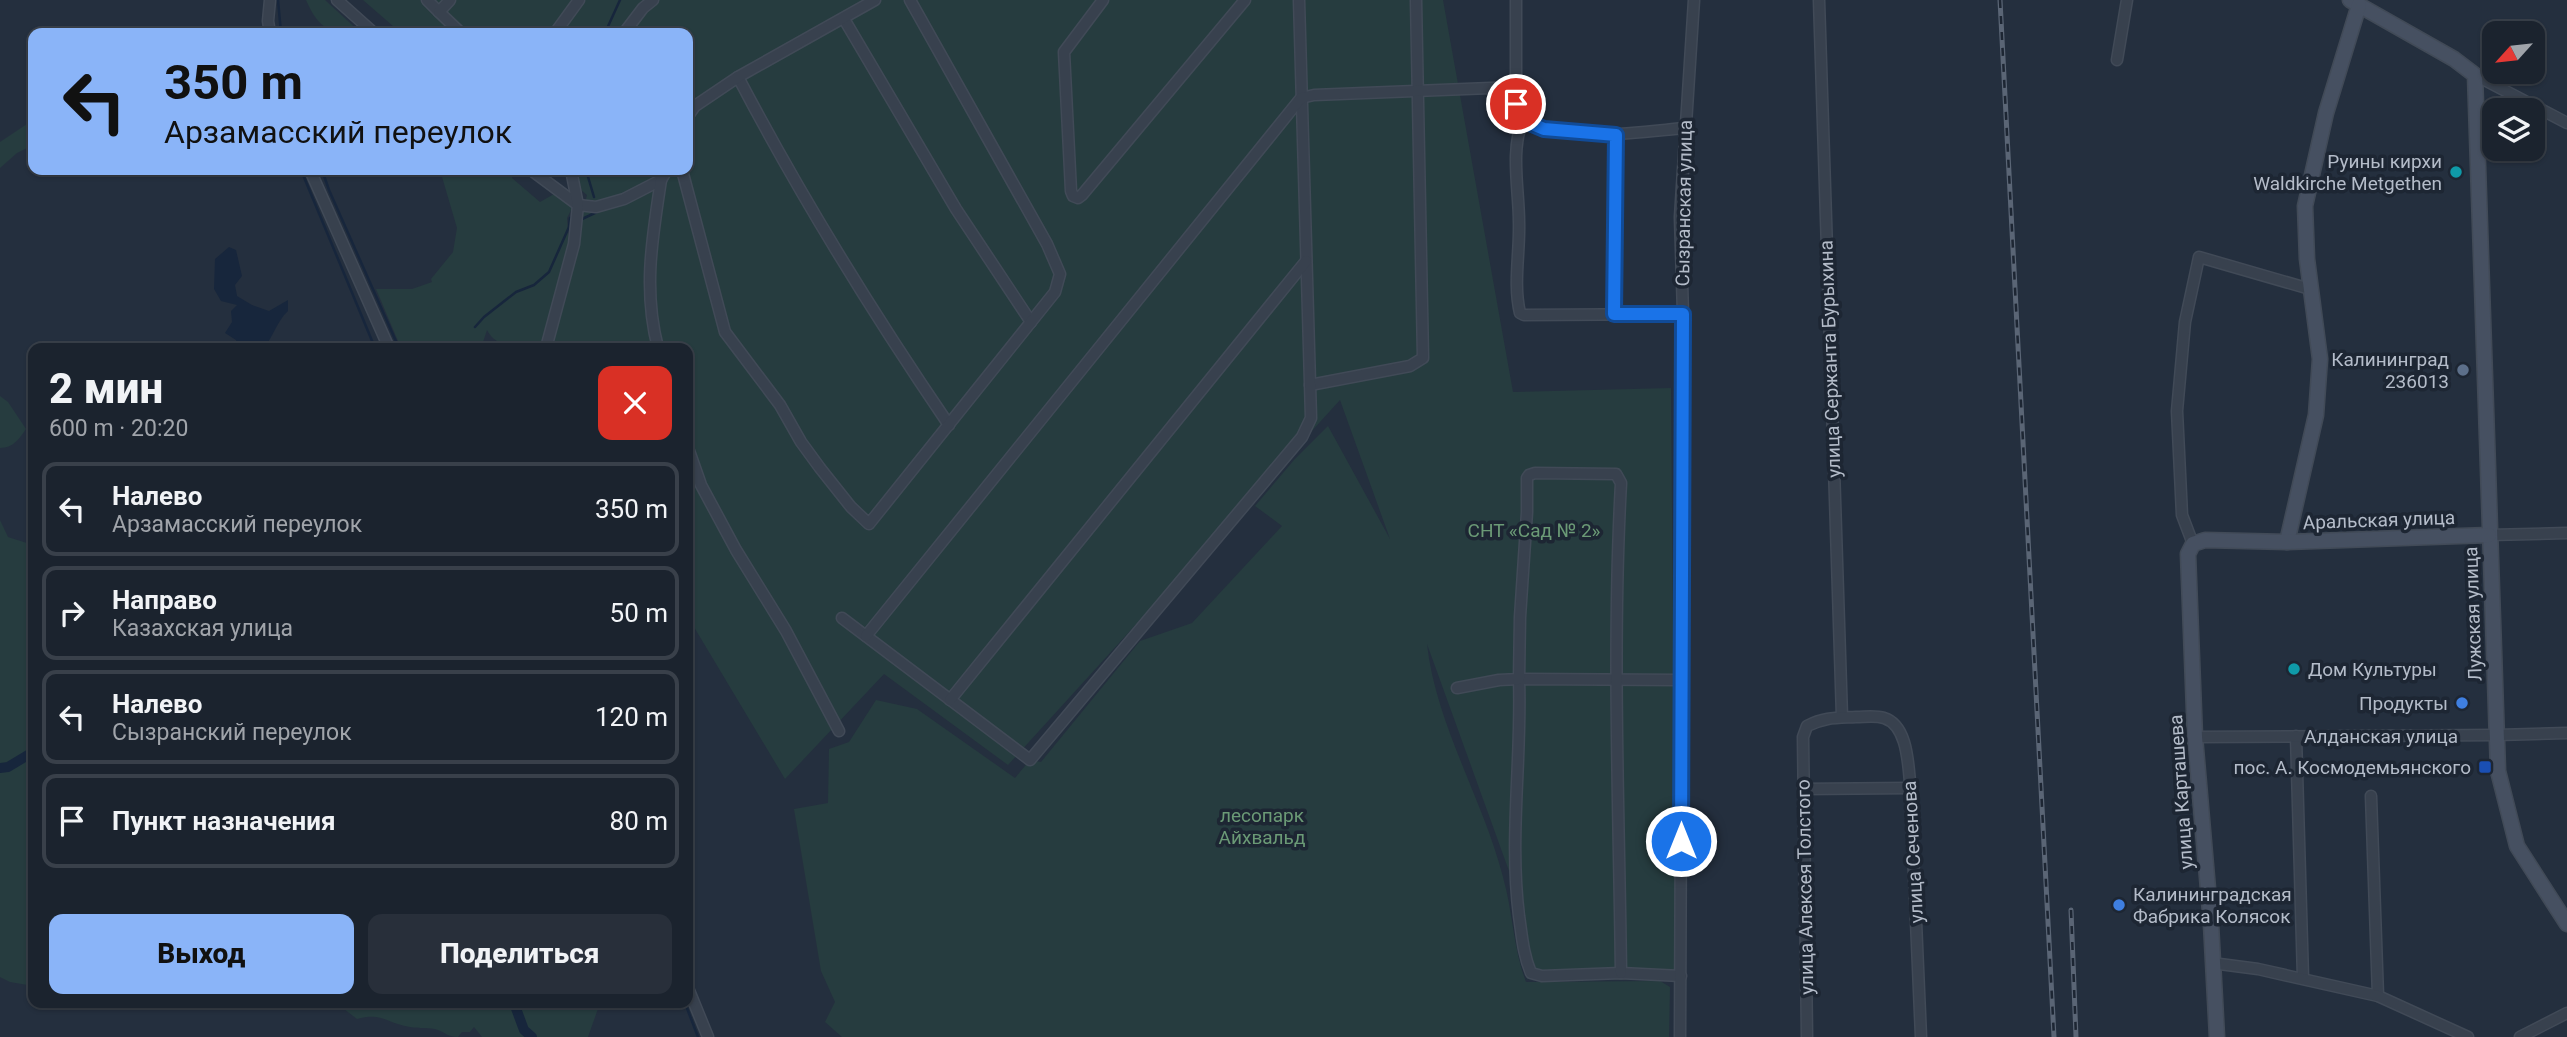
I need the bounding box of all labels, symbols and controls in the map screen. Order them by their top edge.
north arrow [2482,21,2544,84]
map controls [2482,21,2545,161]
text: 350 m [164,54,303,111]
icon: left [49,56,140,147]
pin [1486,74,1546,134]
icon: arrive [1497,85,1535,123]
button: layers [2482,98,2545,161]
text: Арзамасский переулок [164,113,512,151]
street label: Сызранская улица [1671,120,1697,286]
place label: Руины кирхи Waldkirche Metgethen [2253,150,2442,195]
marker: Руины кирхи Waldkirche Metgethen [2448,164,2464,180]
street label: улица Сержанта Бурыхина [1814,240,1846,478]
place label: Калининград 236013 [2331,348,2449,393]
marker: Калининград 236013 [2455,362,2471,378]
text: 2 мин [49,364,163,413]
button: close [598,366,672,440]
text: 600 m · 20:20 [49,415,188,442]
text: Налево [112,481,202,511]
icon: left [53,490,91,528]
text: 350 m [595,494,668,524]
street label: Аральская улица [2302,506,2456,534]
text: Арзамасский переулок [112,511,362,538]
park label: СНТ «Сад № 2» [1468,519,1601,542]
street label: Лужская улица [2459,546,2487,682]
text: Направо [112,585,217,615]
icon: right [53,594,91,632]
text: 50 m [610,598,668,628]
text: Казахская улица [112,615,293,642]
place label: Дом Культуры [2308,658,2437,681]
marker: Дом Культуры [2286,661,2302,677]
text: Налево [112,689,202,719]
place label: Продукты [2359,692,2448,715]
marker: Продукты [2454,695,2470,711]
icon: left [53,698,91,736]
text: 120 m [595,702,668,732]
street label: улица Карташева [2164,714,2198,870]
text: Сызранский переулок [112,719,352,746]
street label: Алданская улица [2304,725,2458,748]
place label: пос. А. Космодемьянского [2234,756,2471,779]
marker: пос. А. Космодемьянского [2477,759,2493,775]
street label: улица Алексея Толстого [1792,779,1818,995]
street label: улица Сеченова [1898,780,1928,924]
icon: arrive [53,802,91,840]
park label: лесопарк Айхвальд [1219,804,1305,849]
position arrow [1644,804,1718,878]
text: Пункт назначения [112,806,336,836]
text: 80 m [610,806,668,836]
place label: Калининградская Фабрика Колясок [2133,883,2292,928]
marker: Калининградская Фабрика Колясок [2111,897,2127,913]
button: Выход [49,914,354,994]
button: Поделиться [368,914,672,994]

